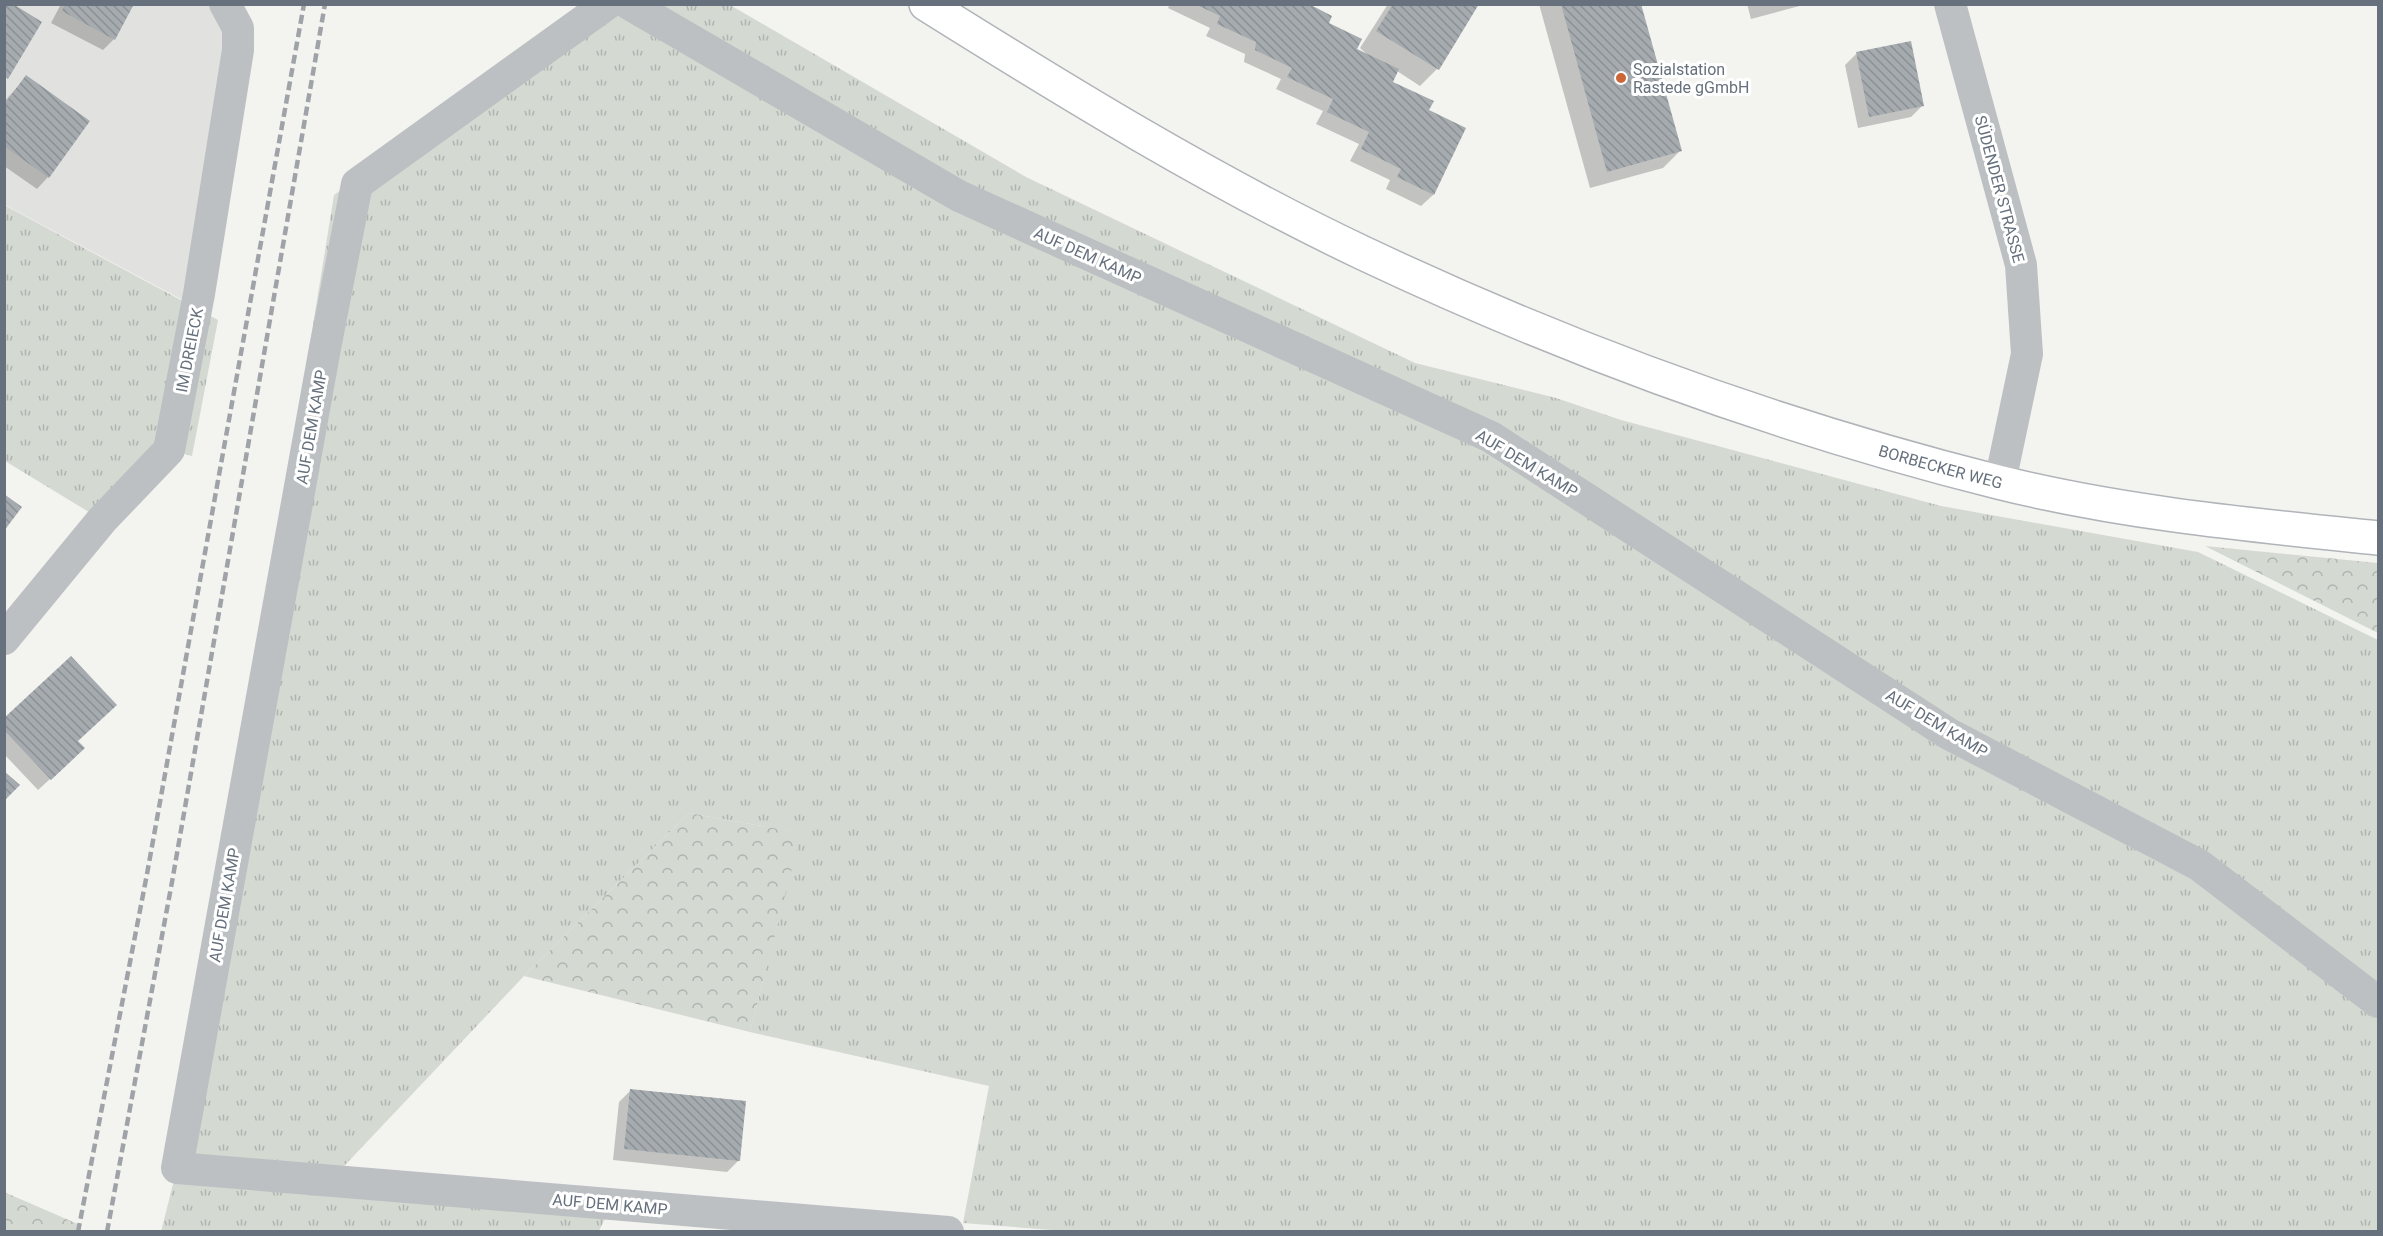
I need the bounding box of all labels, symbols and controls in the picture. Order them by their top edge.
place label: Sozialstation Rastede gGmbH [1633,60,1749,97]
marker: Sozialstation Rastede gGmbH [1614,71,1628,85]
street label: SÜDENDER STRASSE [1971,113,2028,265]
street label: AUF DEM KAMP [1031,223,1144,288]
street label: IM DREIECK [172,305,207,394]
street label: AUF DEM KAMP [292,369,331,486]
street label: AUF DEM KAMP [1472,426,1581,501]
street label: BORBECKER WEG [1876,441,2004,493]
street label: AUF DEM KAMP [1882,686,1991,761]
street label: AUF DEM KAMP [205,847,244,964]
street label: AUF DEM KAMP [552,1190,668,1219]

